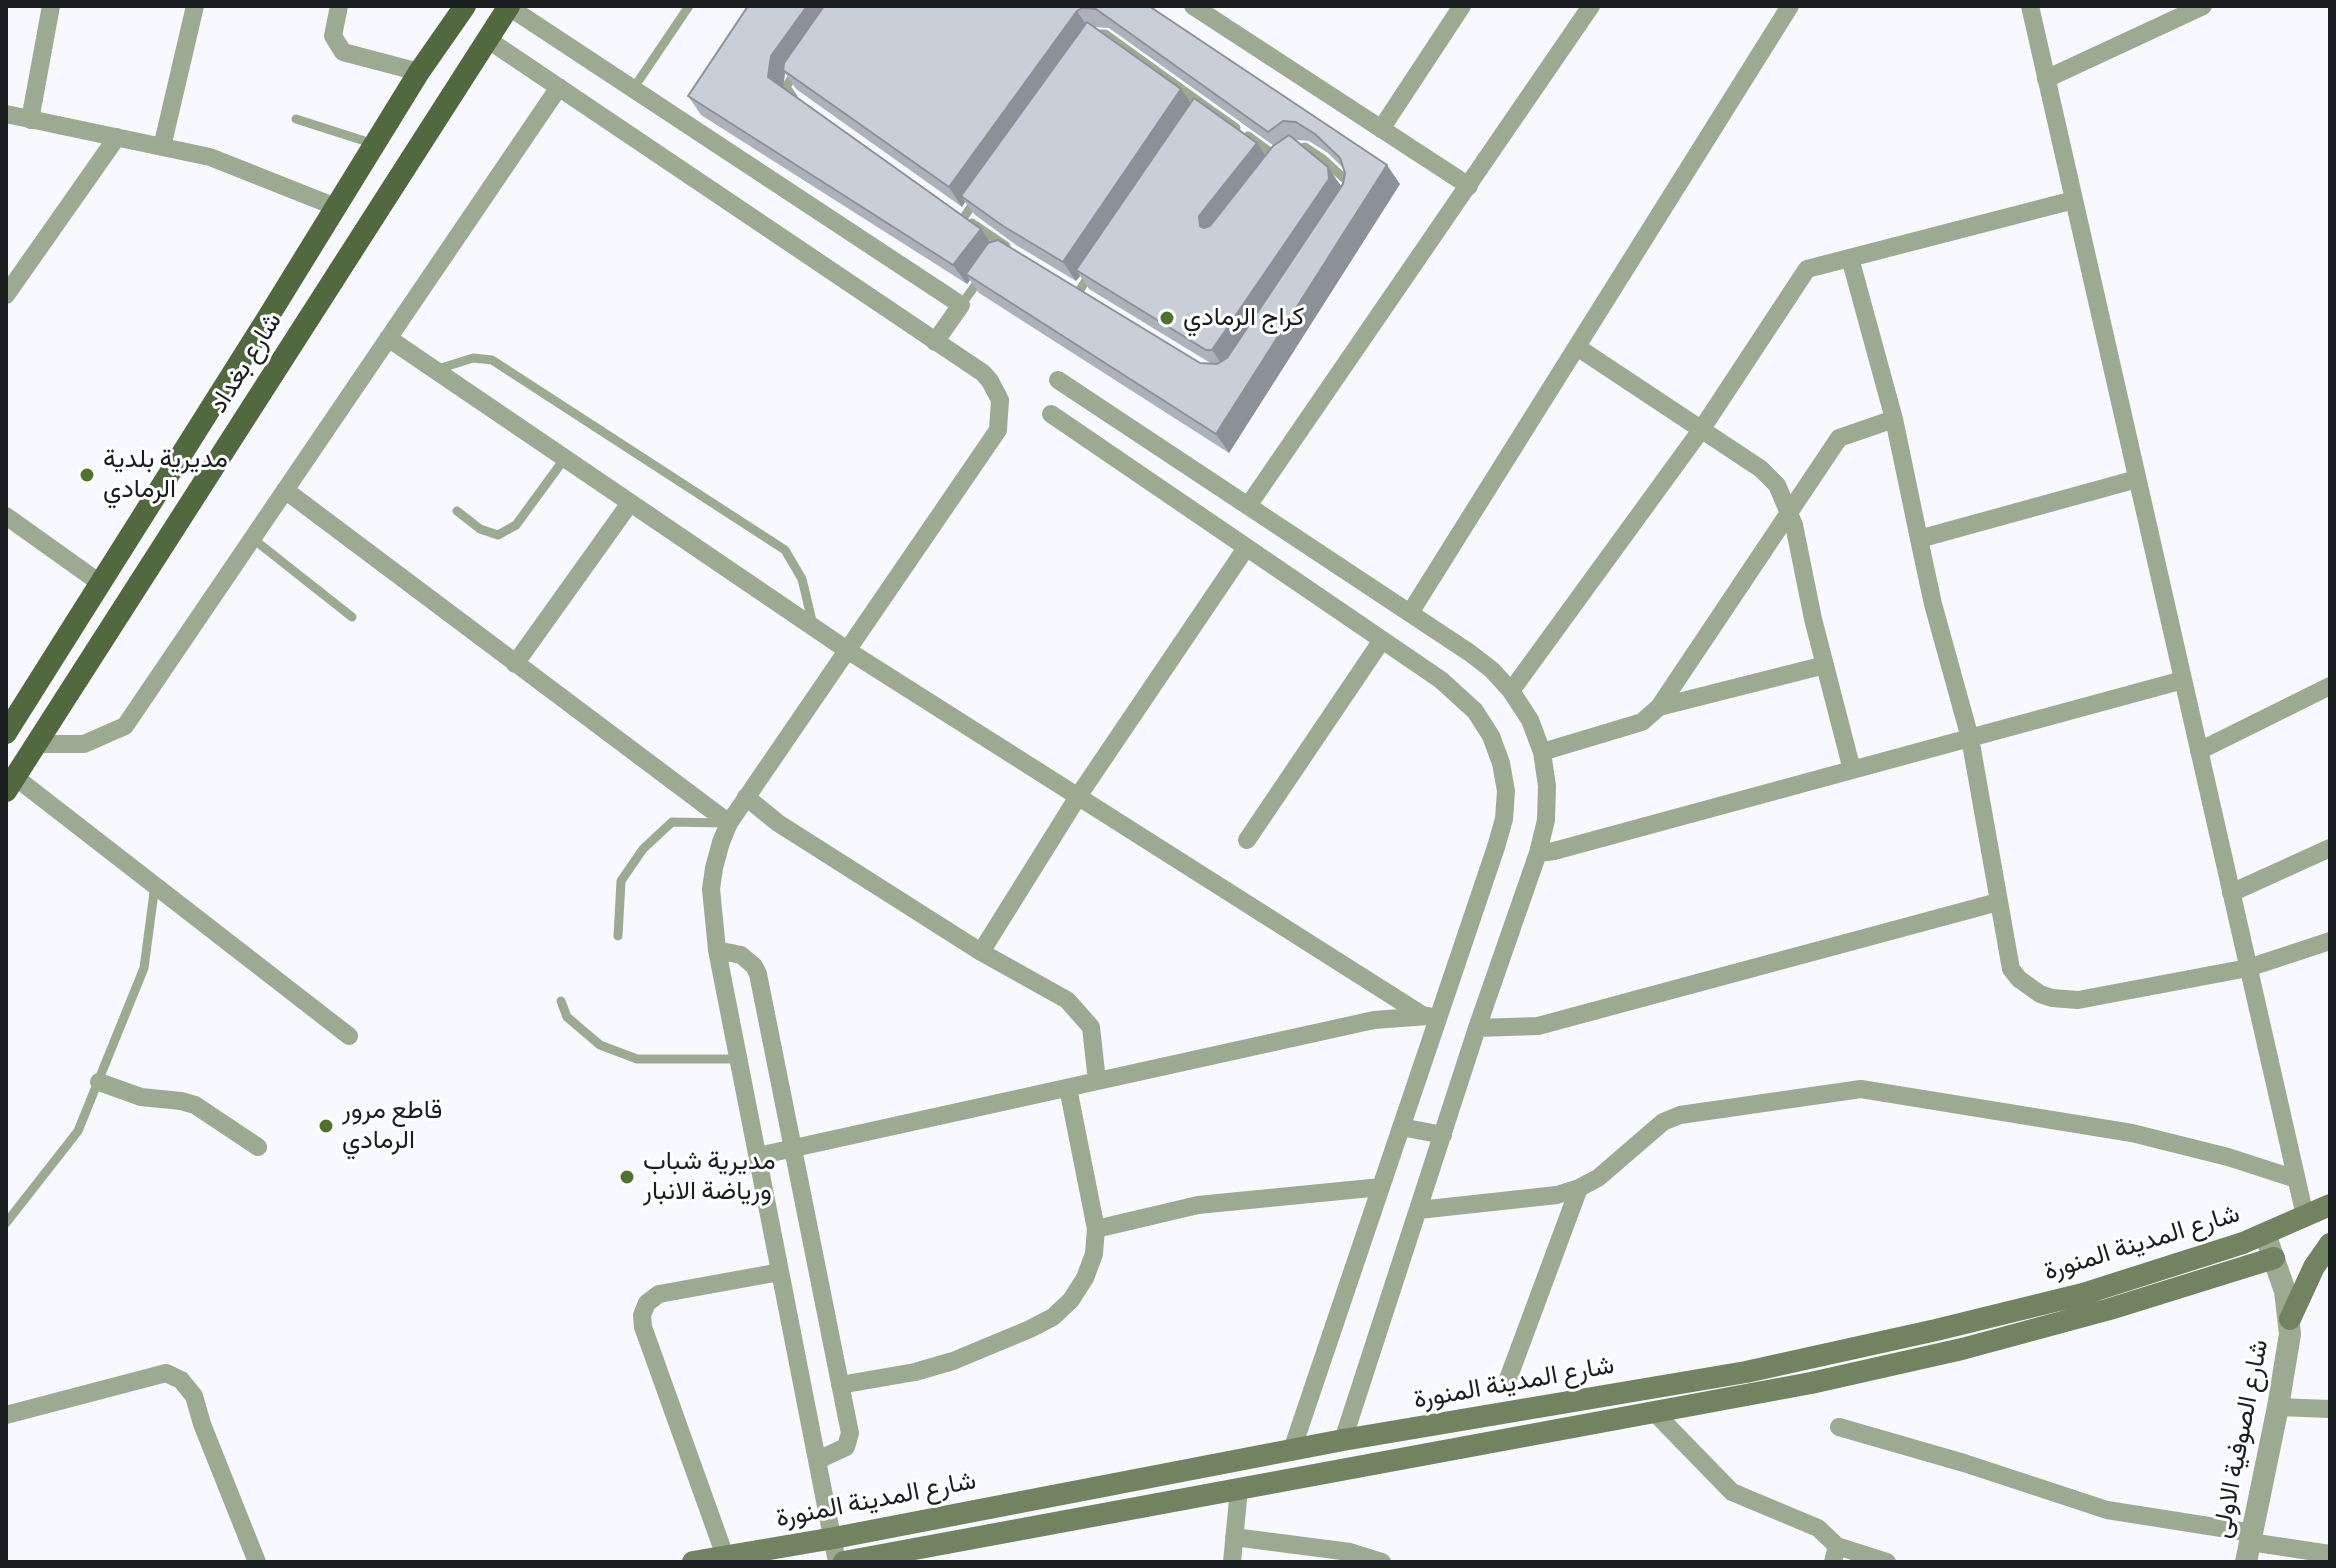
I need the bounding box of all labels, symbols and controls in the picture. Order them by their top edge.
place label: كراج الرمادي [1183,302,1304,334]
street label: شارع بغداد [203,307,289,419]
marker: كراج الرمادي [1158,309,1176,327]
place label: مديرية بلدية الرمادي [103,444,228,506]
marker: مديرية بلدية الرمادي [78,466,96,484]
place label: قاطع مرور الرمادي [342,1095,442,1156]
marker: قاطع مرور الرمادي [317,1117,335,1135]
place label: مديرية شباب ورياضة الانبار [643,1146,776,1208]
marker: مديرية شباب ورياضة الانبار [618,1168,636,1186]
street label: شارع المدينة المنورة [2040,1198,2244,1288]
street label: شارع الصوفية الاولى [2206,1337,2276,1541]
street label: شارع المدينة المنورة [1411,1350,1617,1416]
street label: شارع المدينة المنورة [773,1465,979,1535]

